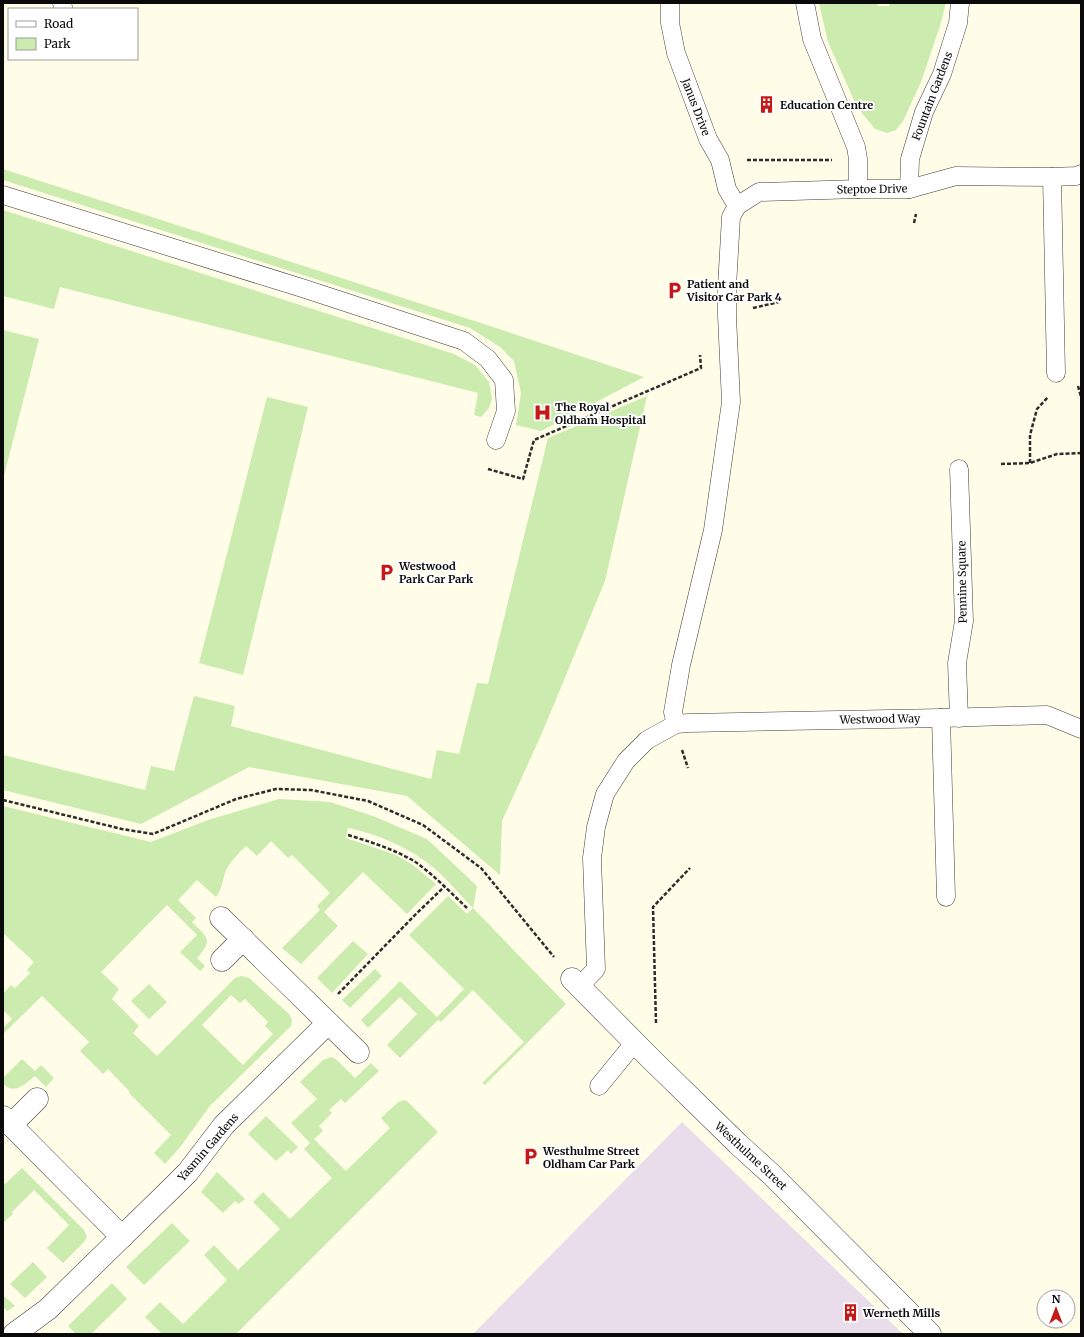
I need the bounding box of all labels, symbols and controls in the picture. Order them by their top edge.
legend [8,8,138,60]
text: Road [44,16,73,31]
text: Park [44,36,71,51]
street label: Fountain Gardens [909,50,955,142]
street label: Janus Drive [678,75,713,138]
building icon: Education Centre [757,95,777,115]
place label: Education Centre [780,98,873,112]
street label: Steptoe Drive [837,181,908,197]
place label: Patient and Visitor Car Park 4 [686,277,782,304]
parking icon: Patient and Visitor Car Park 4 [664,280,684,300]
place label: The Royal Oldham Hospital [555,400,647,427]
hospital icon: The Royal Oldham Hospital [532,403,552,423]
street label: Pennine Square [954,540,970,624]
place label: Westwood Park Car Park [398,559,474,586]
parking icon: Westwood Park Car Park [376,562,396,582]
street label: Westwood Way [839,711,921,727]
street label: Yasmin Gardens [174,1110,241,1185]
street label: Westhulme Street [711,1118,791,1194]
place label: Westhulme Street Oldham Car Park [542,1144,640,1171]
parking icon: Westhulme Street Oldham Car Park [520,1147,540,1167]
north arrow [1036,1289,1076,1329]
text: N [1052,1292,1061,1306]
building icon: Werneth Mills [840,1303,860,1323]
place label: Werneth Mills [862,1306,941,1320]

